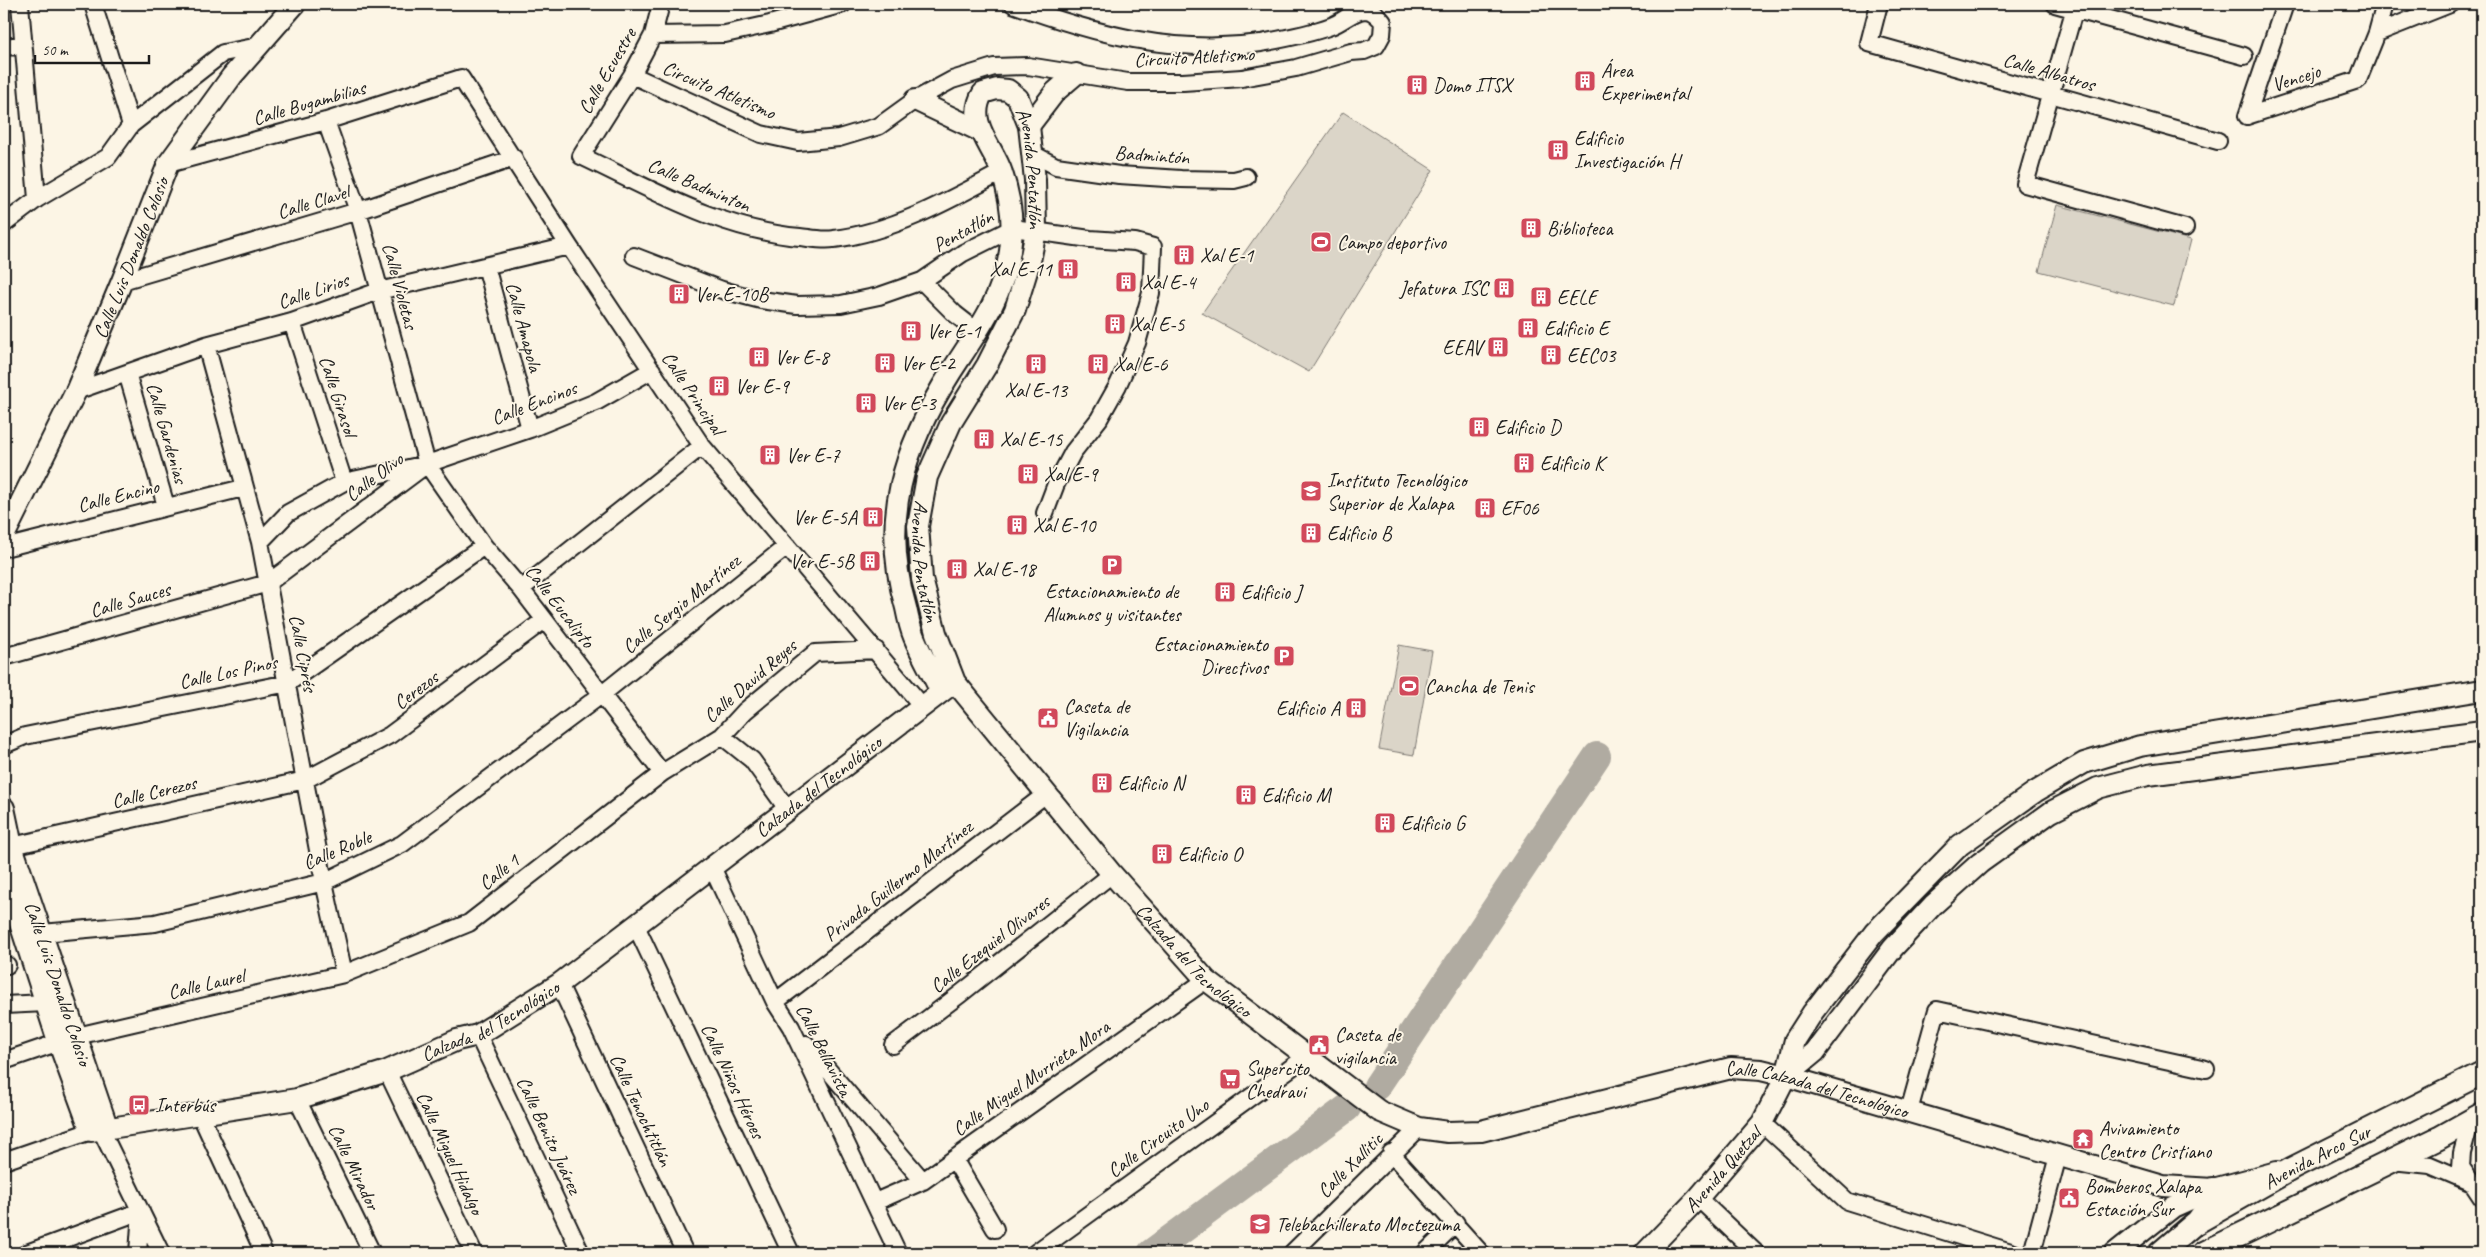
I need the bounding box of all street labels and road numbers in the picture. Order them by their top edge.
street label: Calle Ecuestre [572,22,642,119]
street label: Circuito Atletismo [1133,41,1256,73]
street label: Calle Albatros [2000,47,2100,98]
street label: Circuito Atletismo [659,55,780,125]
street label: Vencejo [2269,58,2324,98]
street label: Calle Bugambilias [250,74,370,131]
street label: Avenida Pentatlón [1010,104,1048,230]
street label: Badmintón [1114,140,1191,170]
street label: Calle Badminton [644,152,755,218]
street label: Calle Luis Donaldo Colosio [87,172,175,342]
street label: Calle Clavel [274,178,355,225]
street label: Pentatlón [928,204,998,258]
street label: Calle Violetas [376,240,424,334]
street label: Calle Lirios [274,267,354,315]
street label: Calle Amapola [500,279,548,376]
street label: Calle Principal [656,347,732,442]
street label: Calle Girasol [313,353,364,443]
street label: Calle Encinos [488,375,582,431]
street label: Calle Gardenias [141,380,194,488]
street label: Calle Olivo [340,446,409,507]
street label: Calle Encino [75,474,162,518]
street label: Avenida Pentatlón [905,499,945,625]
street label: Calle Sergio Martínez [617,548,746,659]
street label: Calle Eucalipto [520,559,601,653]
street label: Calle Sauces [87,576,175,623]
street label: Calle Ciprés [283,612,323,696]
street label: Calle David Reyes [698,632,803,728]
street label: Calle Los Pinos [177,649,281,695]
street label: Cerezos [389,664,445,715]
street label: Calzada del Tecnológico [750,729,888,843]
street label: Calle Cerezos [109,770,201,814]
street label: Privada Guillermo Martínez [818,814,979,947]
street label: Calle Roble [299,824,376,876]
street label: Calle 1 [473,848,525,896]
street label: Calle Ezequiel Olivares [925,888,1057,999]
street label: Calle Luis Donaldo Colosio [19,898,99,1070]
street label: Calzada del Tecnológico [1131,898,1258,1024]
street label: Calle Laurel [165,962,250,1005]
street label: Calzada del Tecnológico [417,974,565,1067]
street label: Calle Bellavista [790,1000,859,1102]
street label: Calle Miguel Murrieta Mora [947,1013,1116,1142]
street label: Calle Niños Héroes [695,1019,772,1145]
street label: Calle Tenochtitlán [604,1050,678,1171]
street label: Calle Calzada del Tecnológico [1722,1054,1913,1124]
street label: Calle Benito Juárez [511,1072,588,1199]
street label: Calle Miguel Hidalgo [411,1088,490,1220]
street label: Calle Circuito Uno [1102,1092,1214,1183]
street label: Avenida Quetzal [1679,1118,1768,1217]
street label: Avenida Arco Sur [2259,1118,2376,1195]
street label: Calle Mirador [322,1120,386,1216]
street label: Calle Xallitic [1312,1126,1389,1203]

